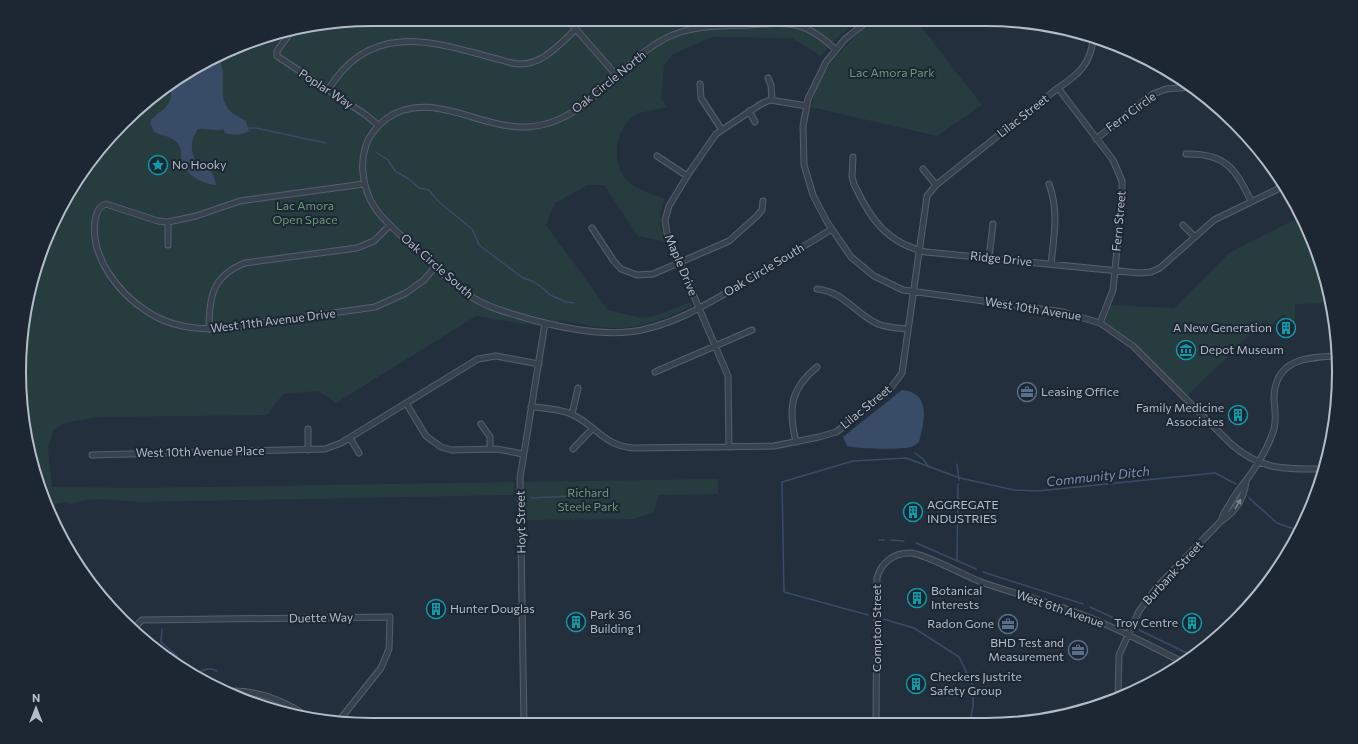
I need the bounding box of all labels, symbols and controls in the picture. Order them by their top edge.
street label: Oak Circle North [569,47,648,115]
street label: Poplar Way [297,65,356,111]
park label: Lac Amora Park [849,65,935,79]
street label: Fern Circle [1103,88,1158,134]
street label: Lilac Street [994,91,1051,140]
place icon: No Hooky [147,154,169,176]
place label: No Hooky [172,157,227,171]
street label: Fern Street [1108,190,1128,252]
park label: Lac Amora Open Space [272,198,338,226]
street label: Oak Circle South [399,230,477,300]
street label: Maple Drive [663,232,701,297]
street label: Oak Circle South [721,240,806,299]
street label: Ridge Drive [970,248,1033,268]
street label: West 10th Avenue [984,293,1082,323]
street label: West 11th Avenue Drive [209,305,336,335]
building icon: A New Generation [1275,317,1297,339]
place label: A New Generation [1173,320,1272,334]
museum icon: Depot Museum [1175,339,1197,361]
place label: Depot Museum [1200,342,1284,356]
street label: Lilac Street [837,381,894,431]
office icon: Leasing Office [1016,381,1038,403]
place label: Leasing Office [1041,384,1119,398]
place label: Family Medicine Associates [1136,400,1224,428]
building icon: Family Medicine Associates [1227,404,1249,426]
street label: West 10th Avenue Place [135,443,265,459]
water label: Community Ditch [1045,463,1151,489]
park label: Richard Steele Park [557,485,619,513]
street label: Hoyt Street [512,490,528,554]
place label: AGGREGATE INDUSTRIES [927,497,999,525]
one-way arrow [1234,498,1241,510]
building icon: AGGREGATE INDUSTRIES [902,501,924,523]
street label: Burbank Street [1139,537,1205,607]
place label: Botanical Interests [931,583,982,611]
street label: Compton Street [869,584,883,672]
street label: West 6th Avenue [1015,586,1106,630]
building icon: Botanical Interests [906,587,928,609]
building icon: Hunter Douglas [425,598,447,620]
place label: Hunter Douglas [450,601,535,615]
place label: Park 36 Building 1 [590,607,641,635]
street label: Duette Way [289,609,353,625]
building icon: Park 36 Building 1 [565,611,587,633]
building icon: Troy Centre [1181,612,1203,634]
office icon: Radon Gone [997,613,1019,635]
place label: Troy Centre [1114,615,1178,629]
place label: Radon Gone [927,616,994,630]
place label: BHD Test and Measurement [988,635,1064,663]
office icon: BHD Test and Measurement [1067,639,1089,661]
place label: Checkers Justrite Safety Group [930,669,1022,697]
building icon: Checkers Justrite Safety Group [905,673,927,695]
north arrow [16,688,56,728]
text: N [32,691,40,704]

